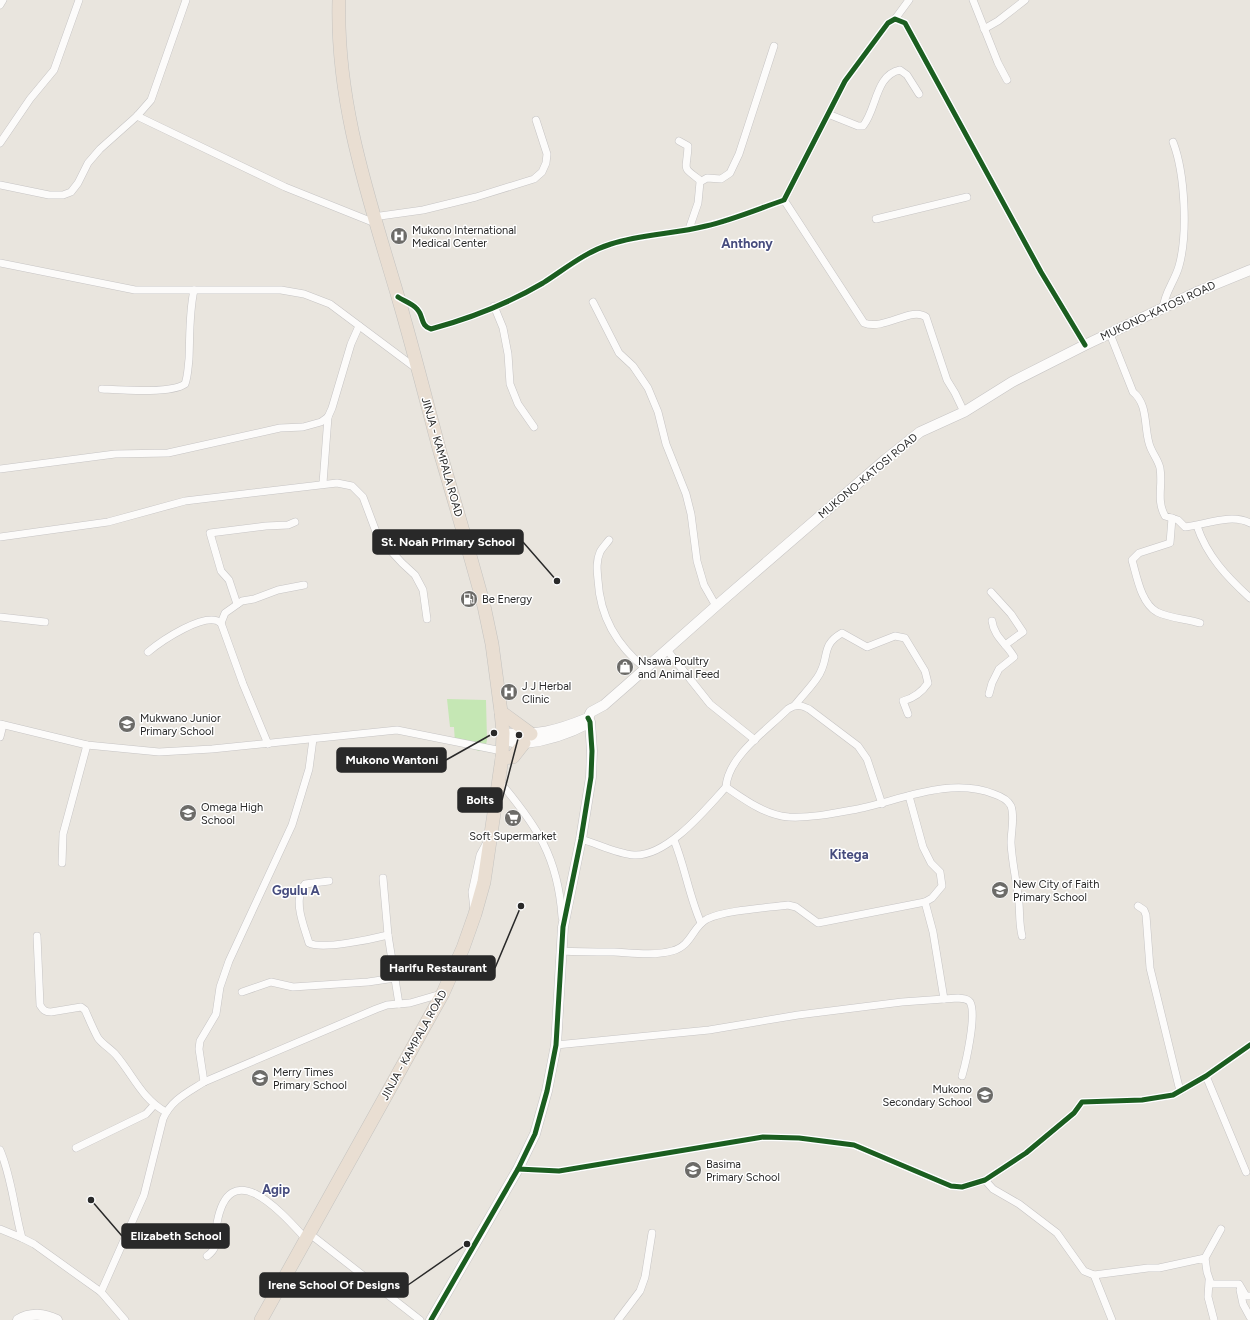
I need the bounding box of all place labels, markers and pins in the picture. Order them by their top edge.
place label: Mukono International Medical Center [412,224,516,250]
hospital icon: Mukono International Medical Center [389,226,409,246]
callout: St. Noah Primary School [373,530,523,554]
fuel station icon: Be Energy [459,589,479,609]
place label: Be Energy [482,593,532,606]
place label: Nsawa Poultry and Animal Feed [638,655,720,681]
shop icon: Nsawa Poultry and Animal Feed [615,657,635,677]
place label: J J Herbal Clinic [522,680,571,706]
hospital icon: J J Herbal Clinic [499,682,519,702]
place label: Mukwano Junior Primary School [140,712,221,738]
school or university icon: Mukwano Junior Primary School [117,714,137,734]
callout: Mukono Wantoni [337,748,446,772]
callout: Bolts [458,788,502,812]
place label: Omega High School [201,801,263,827]
school or university icon: Omega High School [178,803,198,823]
supermarket icon: Soft Supermarket [503,808,523,828]
place label: Soft Supermarket [469,830,557,843]
place label: New City of Faith Primary School [1013,878,1099,904]
school or university icon: New City of Faith Primary School [990,880,1010,900]
callout: Harifu Restaurant [381,956,495,980]
place label: Merry Times Primary School [273,1066,347,1092]
school or university icon: Merry Times Primary School [250,1068,270,1088]
place label: Mukono Secondary School [882,1083,972,1109]
school or university icon: Mukono Secondary School [975,1085,995,1105]
place label: Basima Primary School [706,1158,780,1184]
school or university icon: Basima Primary School [683,1160,703,1180]
callout: Elizabeth School [122,1224,229,1248]
callout: Irene School Of Designs [260,1273,408,1297]

